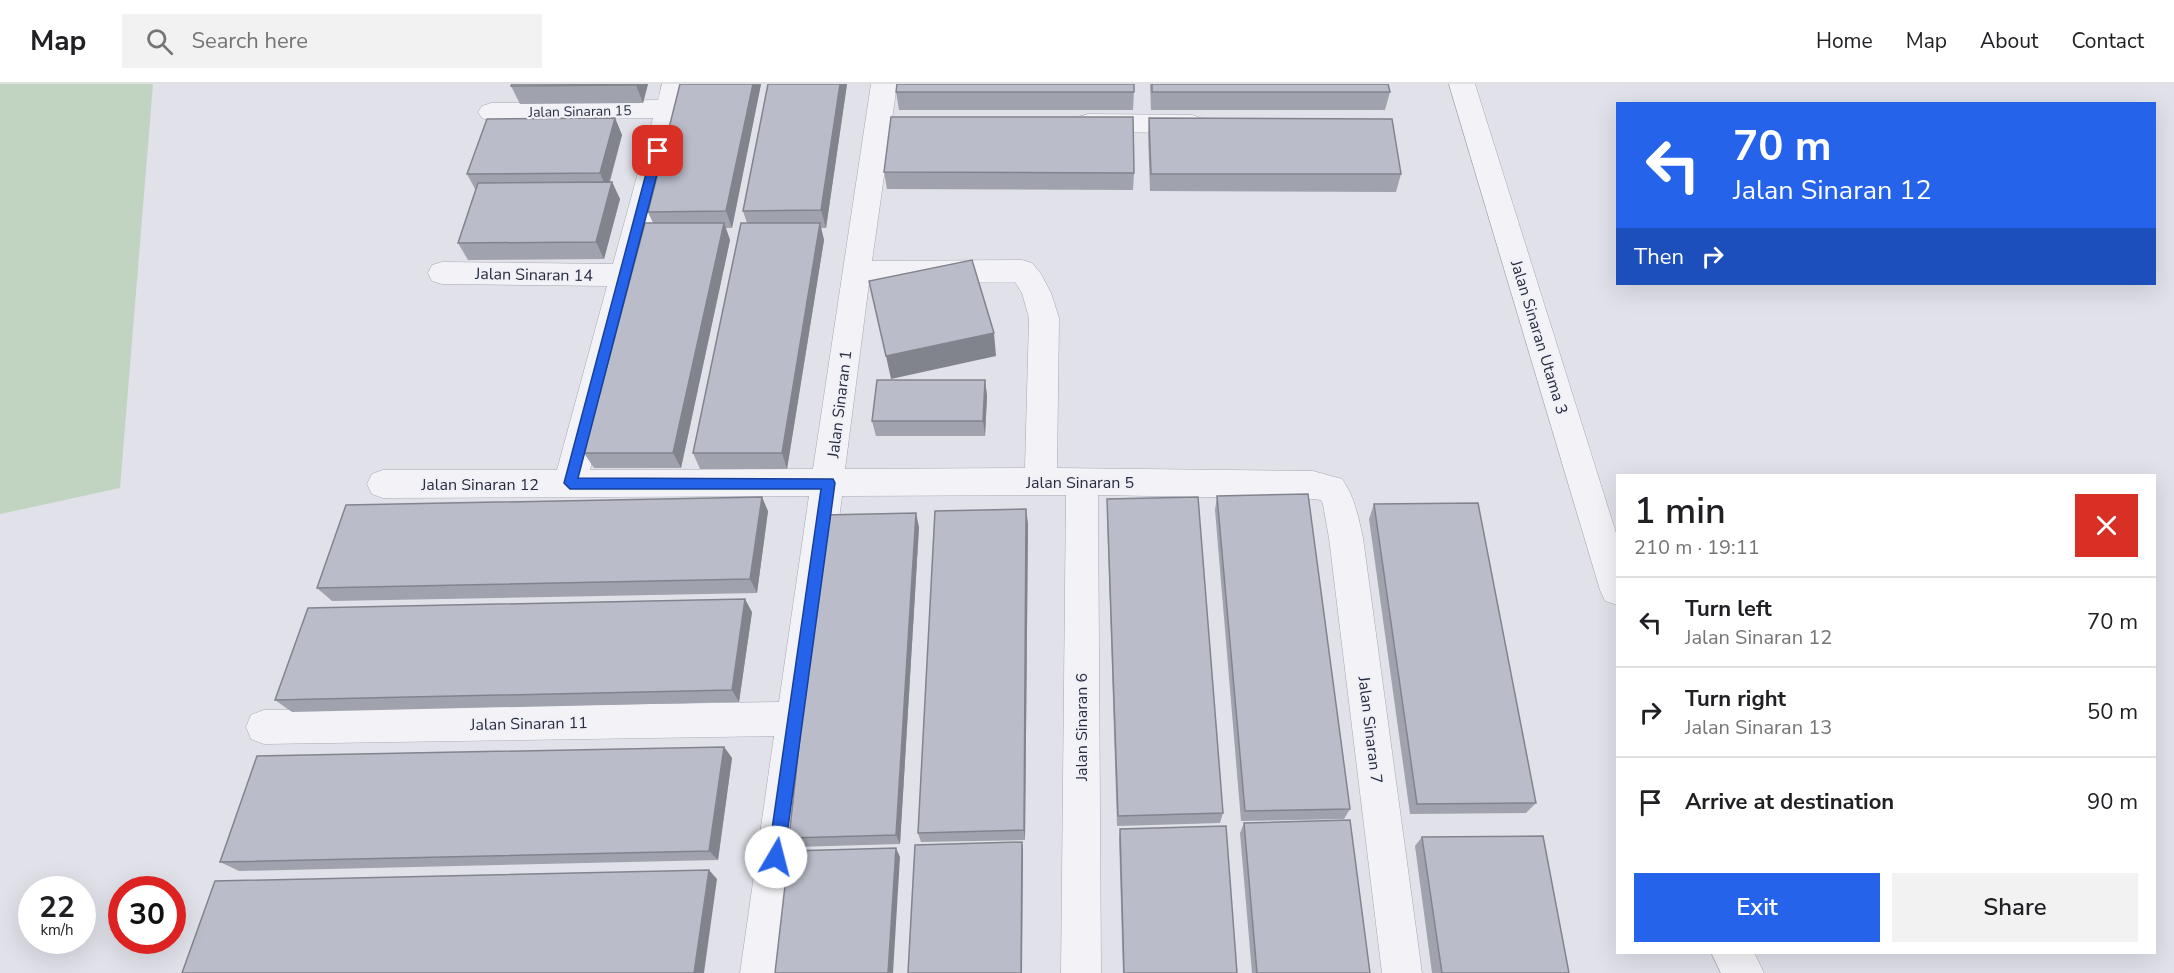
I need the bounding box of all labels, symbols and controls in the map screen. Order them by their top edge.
search box [122,14,542,68]
text: Map [30,22,86,60]
icon: search [143,25,176,58]
text: Search here [191,26,308,56]
text: Home [1816,27,1873,55]
text: Map [1906,27,1947,55]
text: About [1980,27,2038,55]
text: Contact [2071,27,2144,55]
street label: Jalan Sinaran 15 [527,101,632,122]
text: 70 m [1733,118,1832,175]
pin [632,125,683,176]
icon: left [1634,126,1712,204]
icon: arrive [641,134,674,167]
text: Jalan Sinaran 12 [1733,172,1932,209]
icon: right [1696,240,1729,273]
text: Then [1634,242,1684,272]
street label: Jalan Sinaran Utama 3 [1505,257,1573,417]
street label: Jalan Sinaran 14 [474,263,593,287]
street label: Jalan Sinaran 1 [822,349,858,460]
street label: Jalan Sinaran 5 [1025,472,1134,494]
street label: Jalan Sinaran 12 [420,474,539,496]
text: 1 min [1634,487,1726,536]
button: close [2075,494,2138,557]
text: 210 m · 19:11 [1634,534,1760,561]
text: Turn left [1685,594,1772,624]
icon: left [1634,606,1667,639]
text: 70 m [2087,607,2138,637]
text: Jalan Sinaran 12 [1685,624,1832,651]
street label: Jalan Sinaran 6 [1071,673,1093,782]
street label: Jalan Sinaran 7 [1352,674,1388,785]
text: Turn right [1685,684,1786,714]
icon: right [1634,696,1667,729]
text: 50 m [2087,697,2138,727]
street label: Jalan Sinaran 11 [469,712,588,736]
text: Jalan Sinaran 13 [1685,714,1832,741]
icon: arrive [1634,786,1667,819]
text: Arrive at destination [1685,787,1894,817]
text: 90 m [2087,787,2138,817]
position arrow [744,825,808,889]
button: Exit [1634,873,1880,942]
button: Share [1892,873,2138,942]
speed limit sign: 30 [108,876,186,954]
text: 22 [39,887,75,928]
text: km/h [40,920,74,940]

